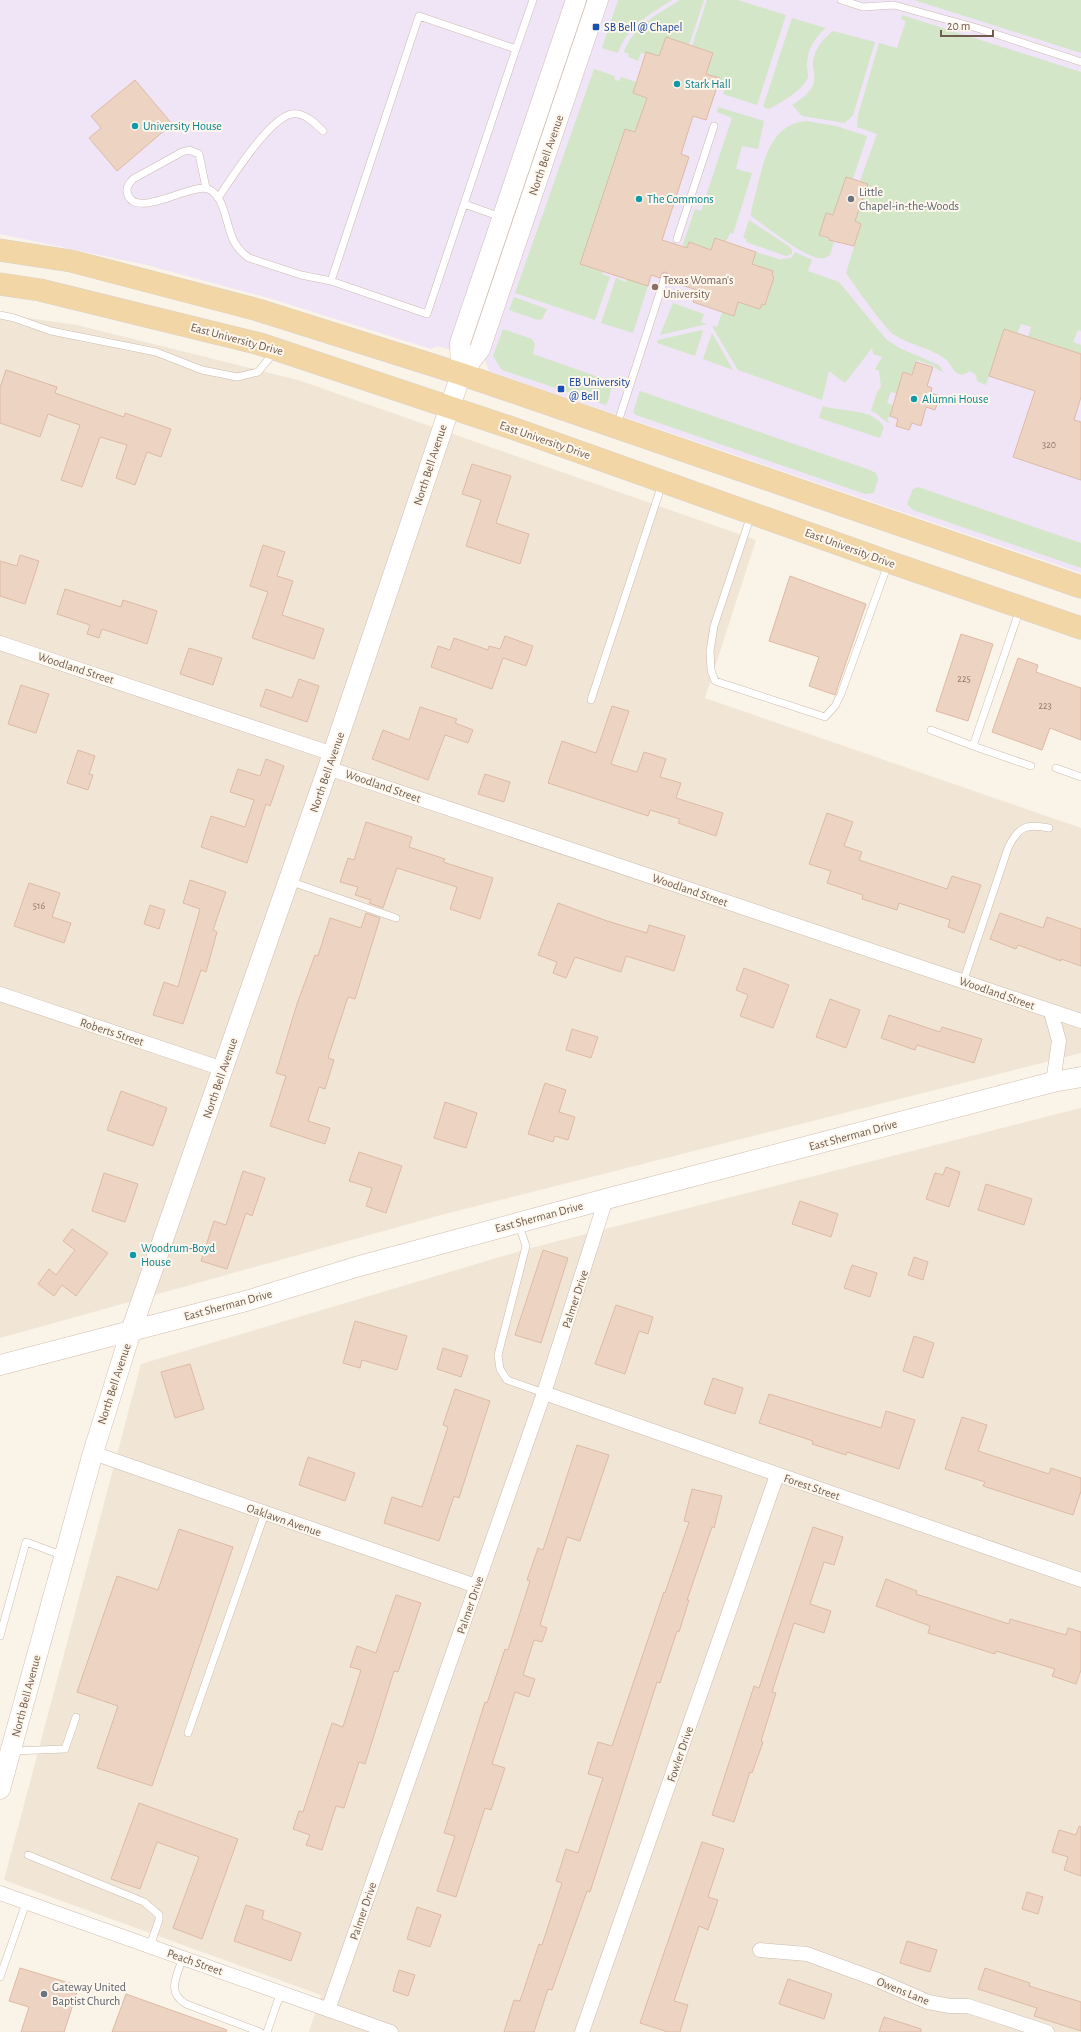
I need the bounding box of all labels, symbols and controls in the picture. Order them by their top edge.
scale bar [941,12,993,38]
text: 20 m [947,20,970,32]
place label: SB Bell @ Chapel [604,21,682,33]
marker: SB Bell @ Chapel [591,22,601,32]
place label: Stark Hall [685,78,731,90]
marker: Stark Hall [672,79,682,89]
street label: North Bell Avenue [527,113,565,197]
place label: University House [143,120,222,133]
marker: University House [130,121,140,131]
place label: Little Chapel-in-the-Woods [859,186,959,212]
place label: The Commons [647,193,714,205]
marker: The Commons [634,194,644,204]
marker: Little Chapel-in-the-Woods [846,194,856,204]
place label: Texas Woman's University [663,274,733,301]
marker: Texas Woman's University [650,282,660,292]
street label: East University Drive [189,321,285,358]
place label: EB University @ Bell [569,376,630,402]
marker: EB University @ Bell [556,384,566,394]
place label: Alumni House [922,393,988,405]
marker: Alumni House [909,394,919,404]
street label: East University Drive [498,419,592,462]
street label: North Bell Avenue [411,423,449,507]
house number: 320 [1042,440,1056,450]
street label: East University Drive [803,526,897,571]
street label: Woodland Street [36,650,116,686]
house number: 225 [957,674,971,684]
house number: 223 [1038,701,1052,711]
street label: North Bell Avenue [308,730,346,814]
street label: Woodland Street [344,767,423,805]
street label: Woodland Street [651,871,730,909]
house number: 516 [33,901,45,911]
street label: Woodland Street [958,974,1037,1012]
street label: Roberts Street [79,1016,145,1048]
street label: North Bell Avenue [201,1036,239,1120]
street label: East Sherman Drive [808,1117,898,1153]
street label: East Sherman Drive [494,1199,584,1235]
place label: Woodrum-Boyd House [141,1242,215,1268]
marker: Woodrum-Boyd House [128,1250,138,1260]
street label: Palmer Drive [560,1268,590,1330]
street label: East Sherman Drive [183,1287,273,1323]
street label: North Bell Avenue [95,1342,133,1426]
street label: Forest Street [782,1472,842,1502]
street label: Oaklawn Avenue [245,1502,323,1538]
street label: Palmer Drive [454,1574,486,1636]
street label: North Bell Avenue [9,1654,43,1738]
street label: Fowler Drive [665,1725,695,1783]
street label: Palmer Drive [347,1880,379,1942]
street label: Peach Street [166,1947,224,1977]
street label: Owens Lane [875,1975,931,2007]
place label: Gateway United Baptist Church [52,1981,126,2007]
marker: Gateway United Baptist Church [39,1989,49,1999]

